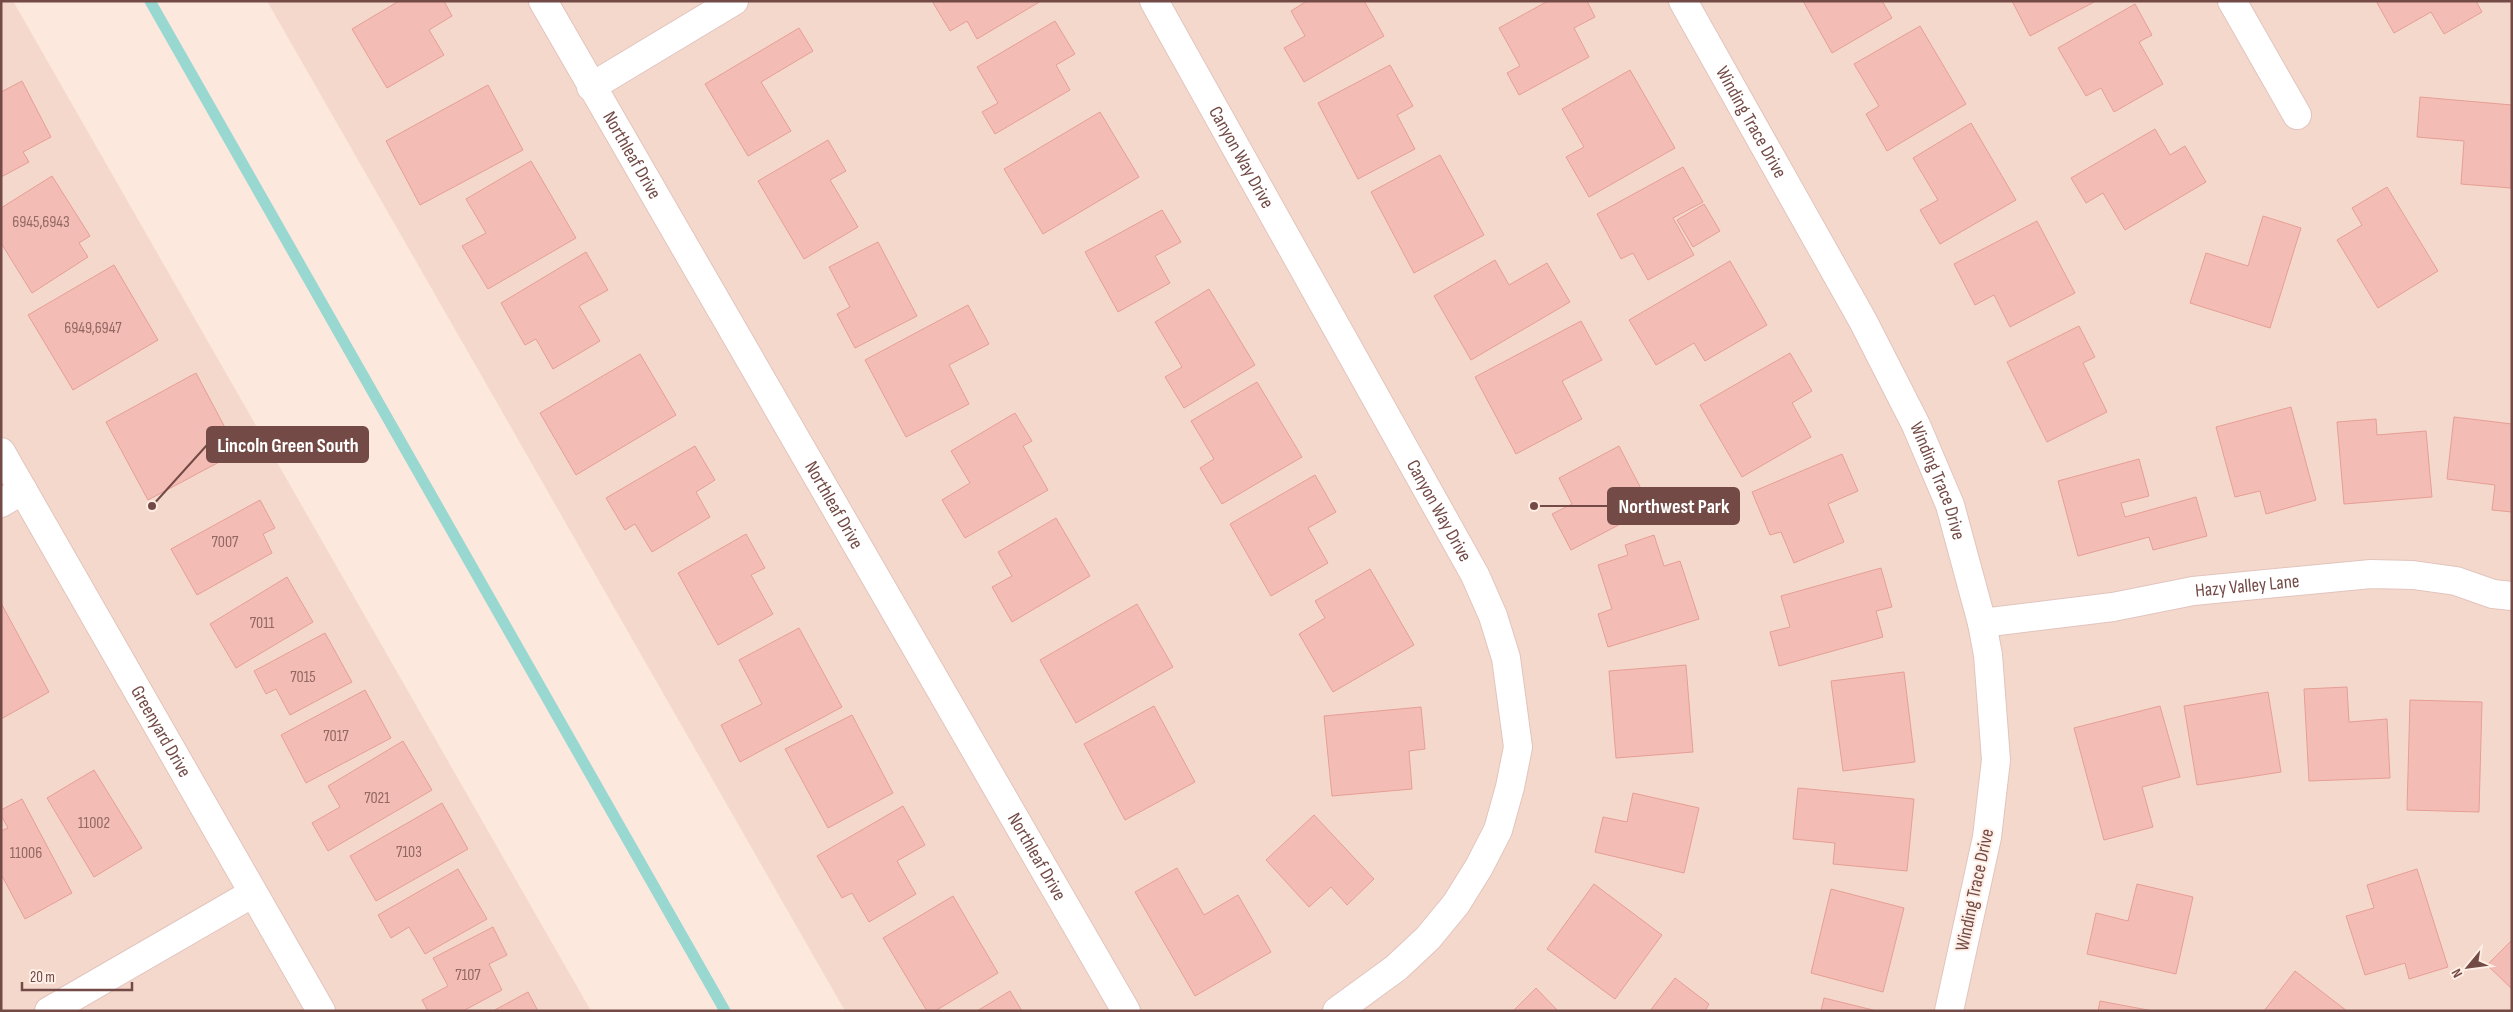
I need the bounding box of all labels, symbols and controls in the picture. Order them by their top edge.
street label: Winding Trace Drive [1711,62,1792,182]
street label: Canyon Way Drive [1204,102,1279,212]
street label: Northleaf Drive [598,107,666,203]
house number: 6945,6943 [12,213,70,232]
house number: 6949,6947 [64,319,122,338]
street label: Winding Trace Drive [1905,419,1970,542]
callout: Lincoln Green South [207,427,368,462]
text: Lincoln Green South [217,434,359,458]
street label: Canyon Way Drive [1401,456,1477,566]
street label: Northleaf Drive [800,457,868,553]
callout: Northwest Park [1608,488,1739,524]
text: Northwest Park [1619,495,1730,519]
house number: 7007 [212,533,239,552]
street label: Hazy Valley Lane [2194,569,2300,602]
house number: 7011 [250,614,275,633]
house number: 7015 [290,668,316,687]
street label: Greenyard Drive [126,682,196,781]
house number: 7017 [323,727,349,746]
house number: 7021 [364,789,390,808]
street label: Northleaf Drive [1003,809,1071,905]
house number: 11002 [78,814,110,833]
street label: Winding Trace Drive [1951,827,1999,953]
house number: 7103 [396,843,422,862]
house number: 11006 [10,844,42,863]
north arrow [2443,942,2493,992]
scale bar [22,960,132,992]
house number: 7107 [455,966,481,985]
text: N [2448,966,2466,980]
text: 20 m [30,968,55,987]

